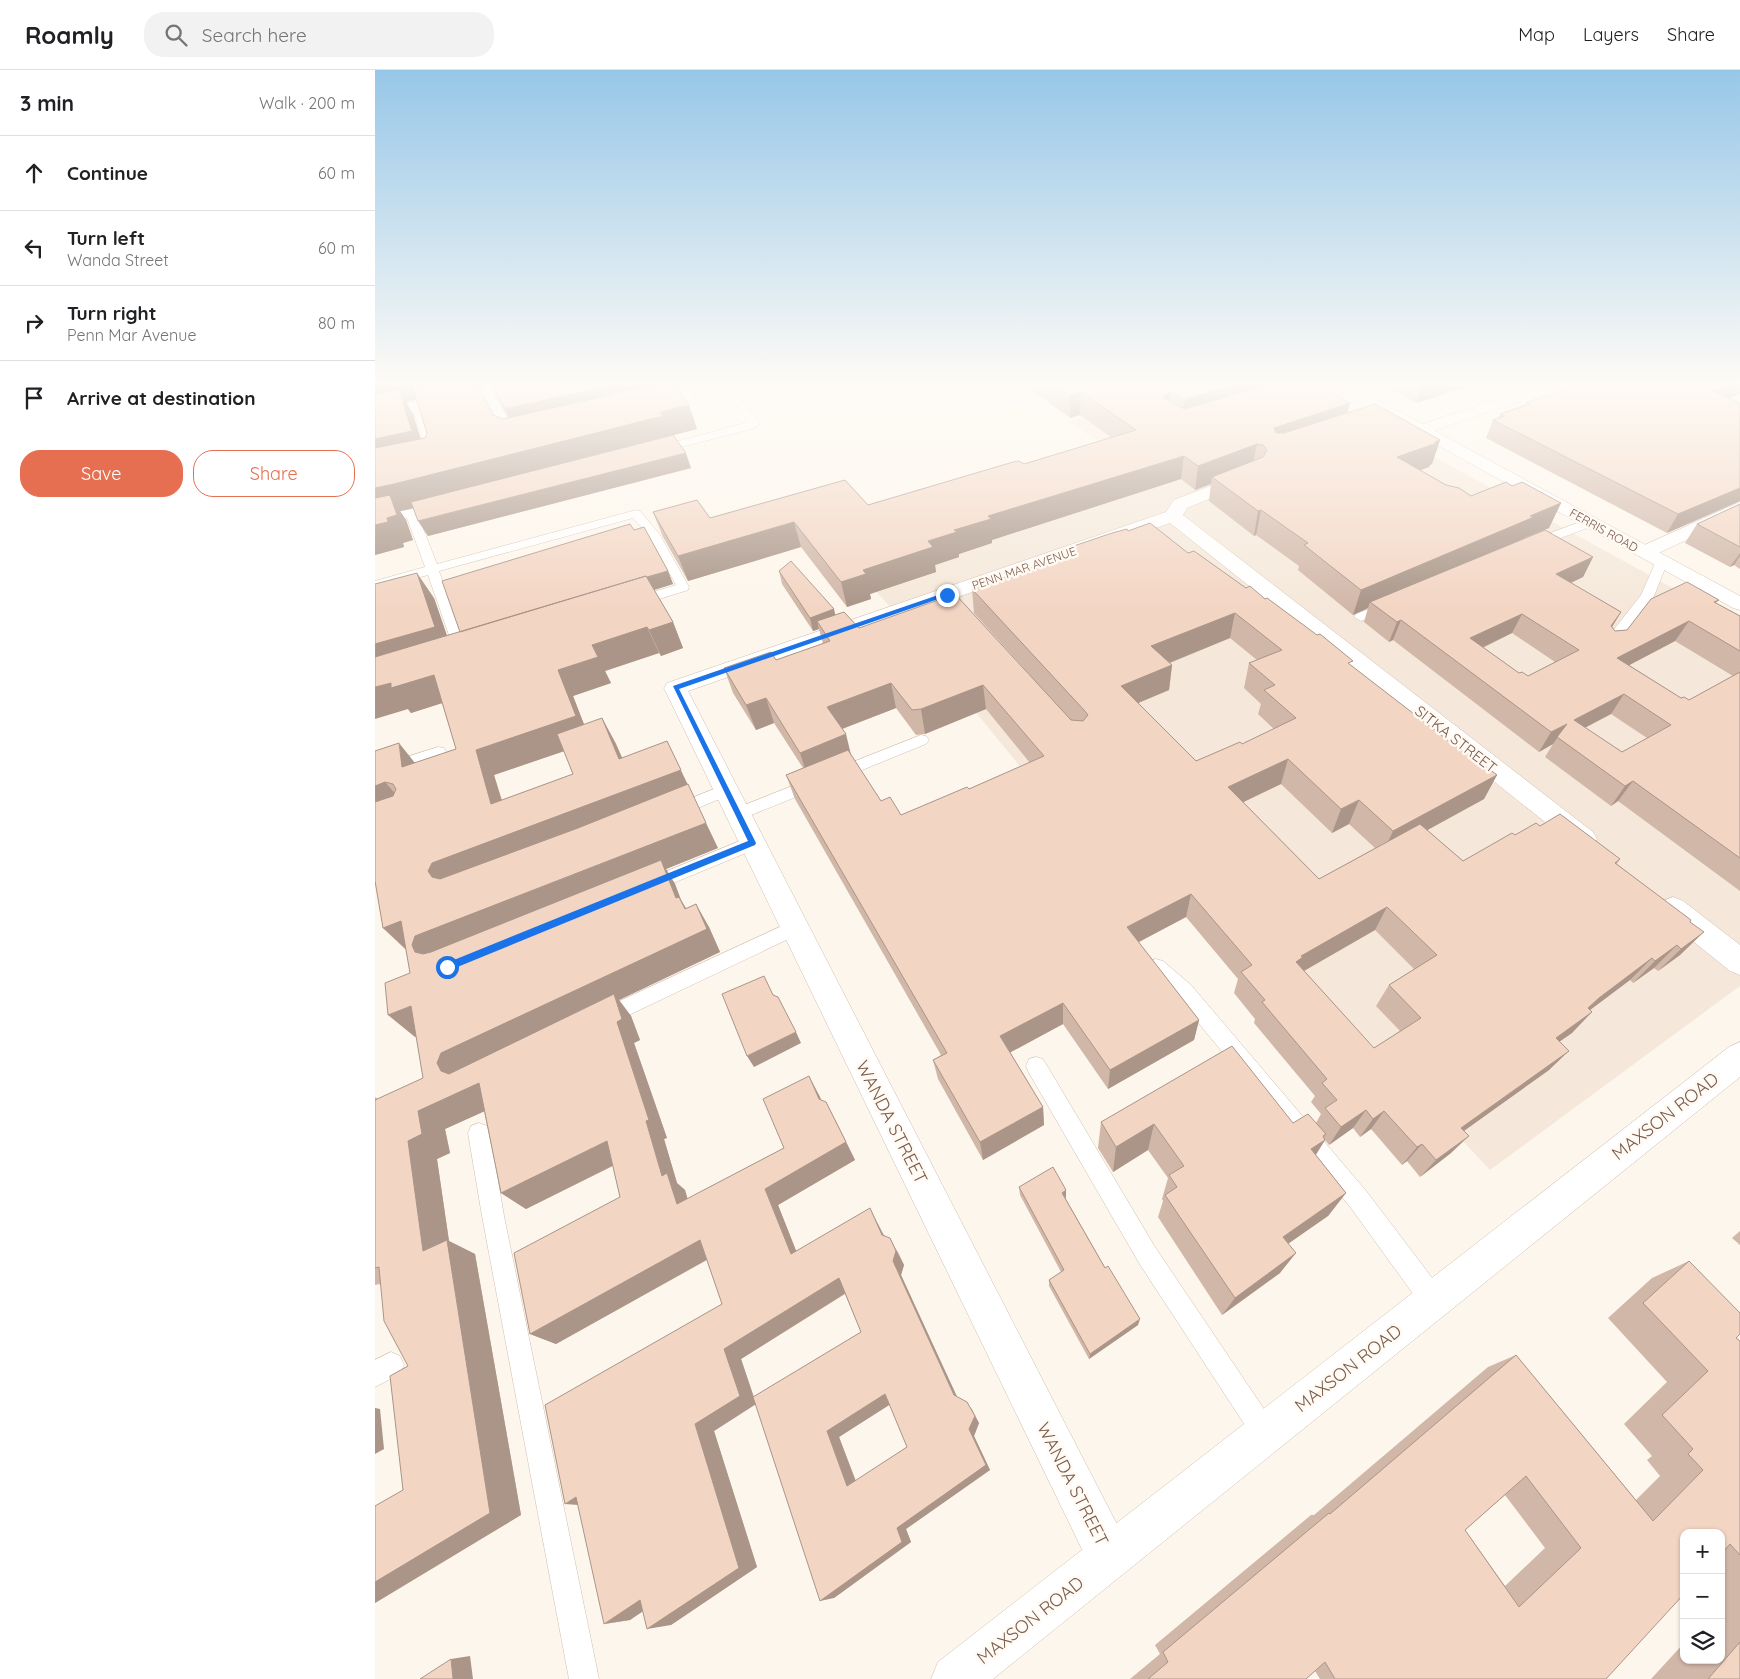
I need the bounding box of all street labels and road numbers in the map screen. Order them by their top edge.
street label: FERRIS ROAD [1567,505,1641,555]
street label: PENN MAR AVENUE [970,543,1078,593]
street label: SITKA STREET [1411,701,1501,777]
street label: WANDA STREET [851,1056,933,1188]
street label: MAXSON ROAD [1607,1067,1723,1165]
street label: MAXSON ROAD [1290,1319,1406,1417]
street label: WANDA STREET [1032,1418,1114,1550]
street label: MAXSON ROAD [972,1571,1088,1669]

